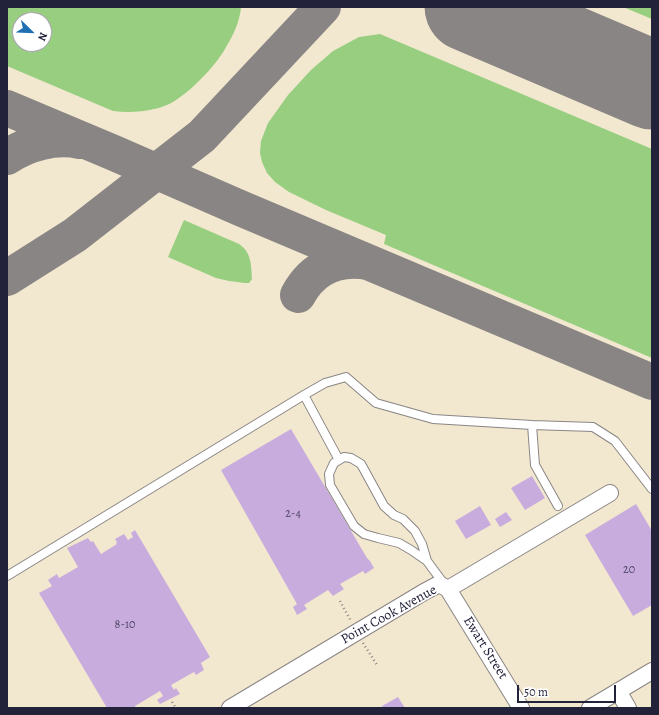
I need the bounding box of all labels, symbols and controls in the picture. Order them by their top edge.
north arrow [12,12,52,52]
text: N [34,30,51,43]
house number: 2-4 [285,507,301,521]
house number: 20 [623,563,635,577]
street label: Point Cook Avenue [338,582,440,648]
street label: Ewart Street [459,613,511,683]
house number: 8-10 [115,618,135,632]
scale bar [519,677,618,703]
text: 50 m [524,684,548,700]

